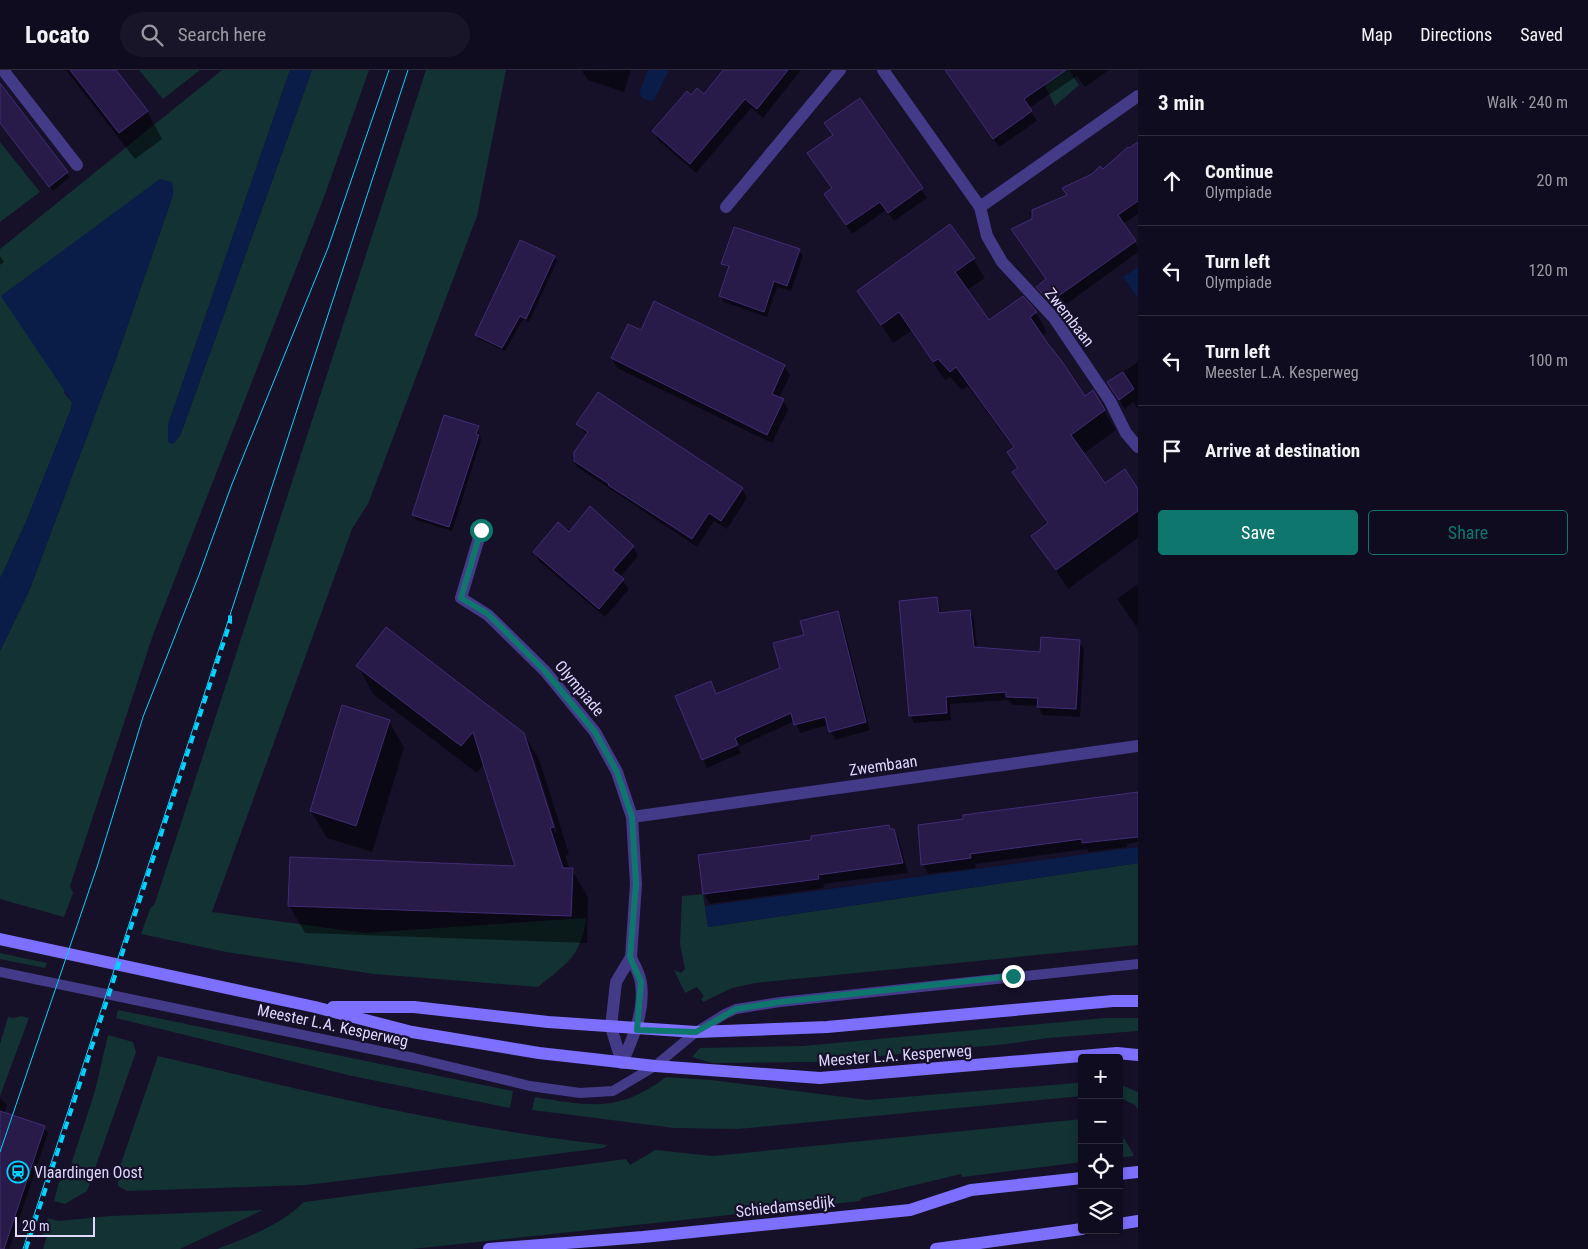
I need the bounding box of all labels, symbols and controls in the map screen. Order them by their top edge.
search box [120,12,470,57]
text: Locato [25,21,90,49]
icon: search [138,21,166,49]
text: Search here [178,23,266,46]
text: Map [1361,24,1392,45]
text: Directions [1420,24,1492,45]
text: Saved [1520,24,1563,45]
text: 3 min [1158,91,1205,115]
text: Walk · 240 m [1487,93,1568,112]
text: Continue [1205,160,1273,183]
icon: ahead [1158,167,1186,195]
text: 20 m [1536,171,1568,190]
text: Olympiade [1205,183,1272,202]
text: Turn left [1205,250,1270,273]
icon: left [1158,257,1186,285]
text: 120 m [1529,261,1568,280]
text: Olympiade [1205,273,1272,292]
street label: Zwembaan [1041,284,1098,350]
text: Turn left [1205,340,1270,363]
icon: left [1158,347,1186,375]
text: 100 m [1529,351,1568,370]
text: Meester L.A. Kesperweg [1205,363,1359,382]
icon: arrive [1158,437,1186,465]
text: Arrive at destination [1205,439,1360,462]
button: Save [1158,510,1358,555]
button: Share [1368,510,1568,555]
route start [470,519,493,542]
street label: Olympiade [551,657,608,720]
street label: Zwembaan [848,751,919,780]
route end [1002,965,1025,988]
street label: Meester L.A. Kesperweg [256,1000,410,1051]
street label: Meester L.A. Kesperweg [818,1041,972,1070]
map controls [1078,1054,1123,1234]
button: + [1078,1054,1123,1099]
button: − [1078,1099,1123,1144]
button: locate [1078,1144,1123,1189]
station icon: Vlaardingen Oost [6,1160,30,1184]
place label: Vlaardingen Oost [34,1163,143,1182]
button: layers [1078,1189,1123,1234]
street label: Schiedamsedijk [735,1192,836,1221]
scale bar [15,1214,95,1237]
text: 20 m [22,1218,50,1234]

